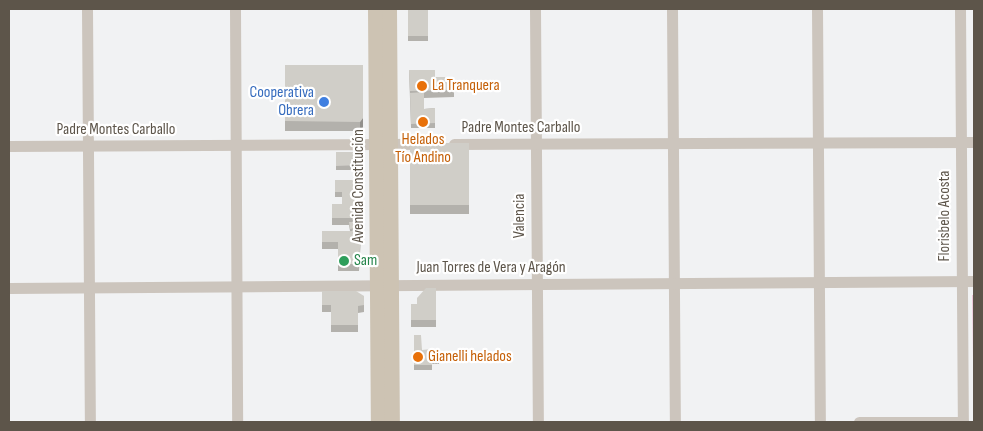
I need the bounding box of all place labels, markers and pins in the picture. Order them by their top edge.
place label: La Tranquera [432,76,500,96]
marker: La Tranquera [416,80,428,92]
place label: Cooperativa Obrera [250,83,314,121]
marker: Cooperativa Obrera [318,96,330,108]
marker: Helados Tío Andino [417,116,429,128]
place label: Helados Tío Andino [395,130,451,168]
place label: Sam [354,251,377,271]
marker: Sam [338,255,350,267]
place label: Gianelli helados [428,347,512,367]
marker: Gianelli helados [412,351,424,363]

